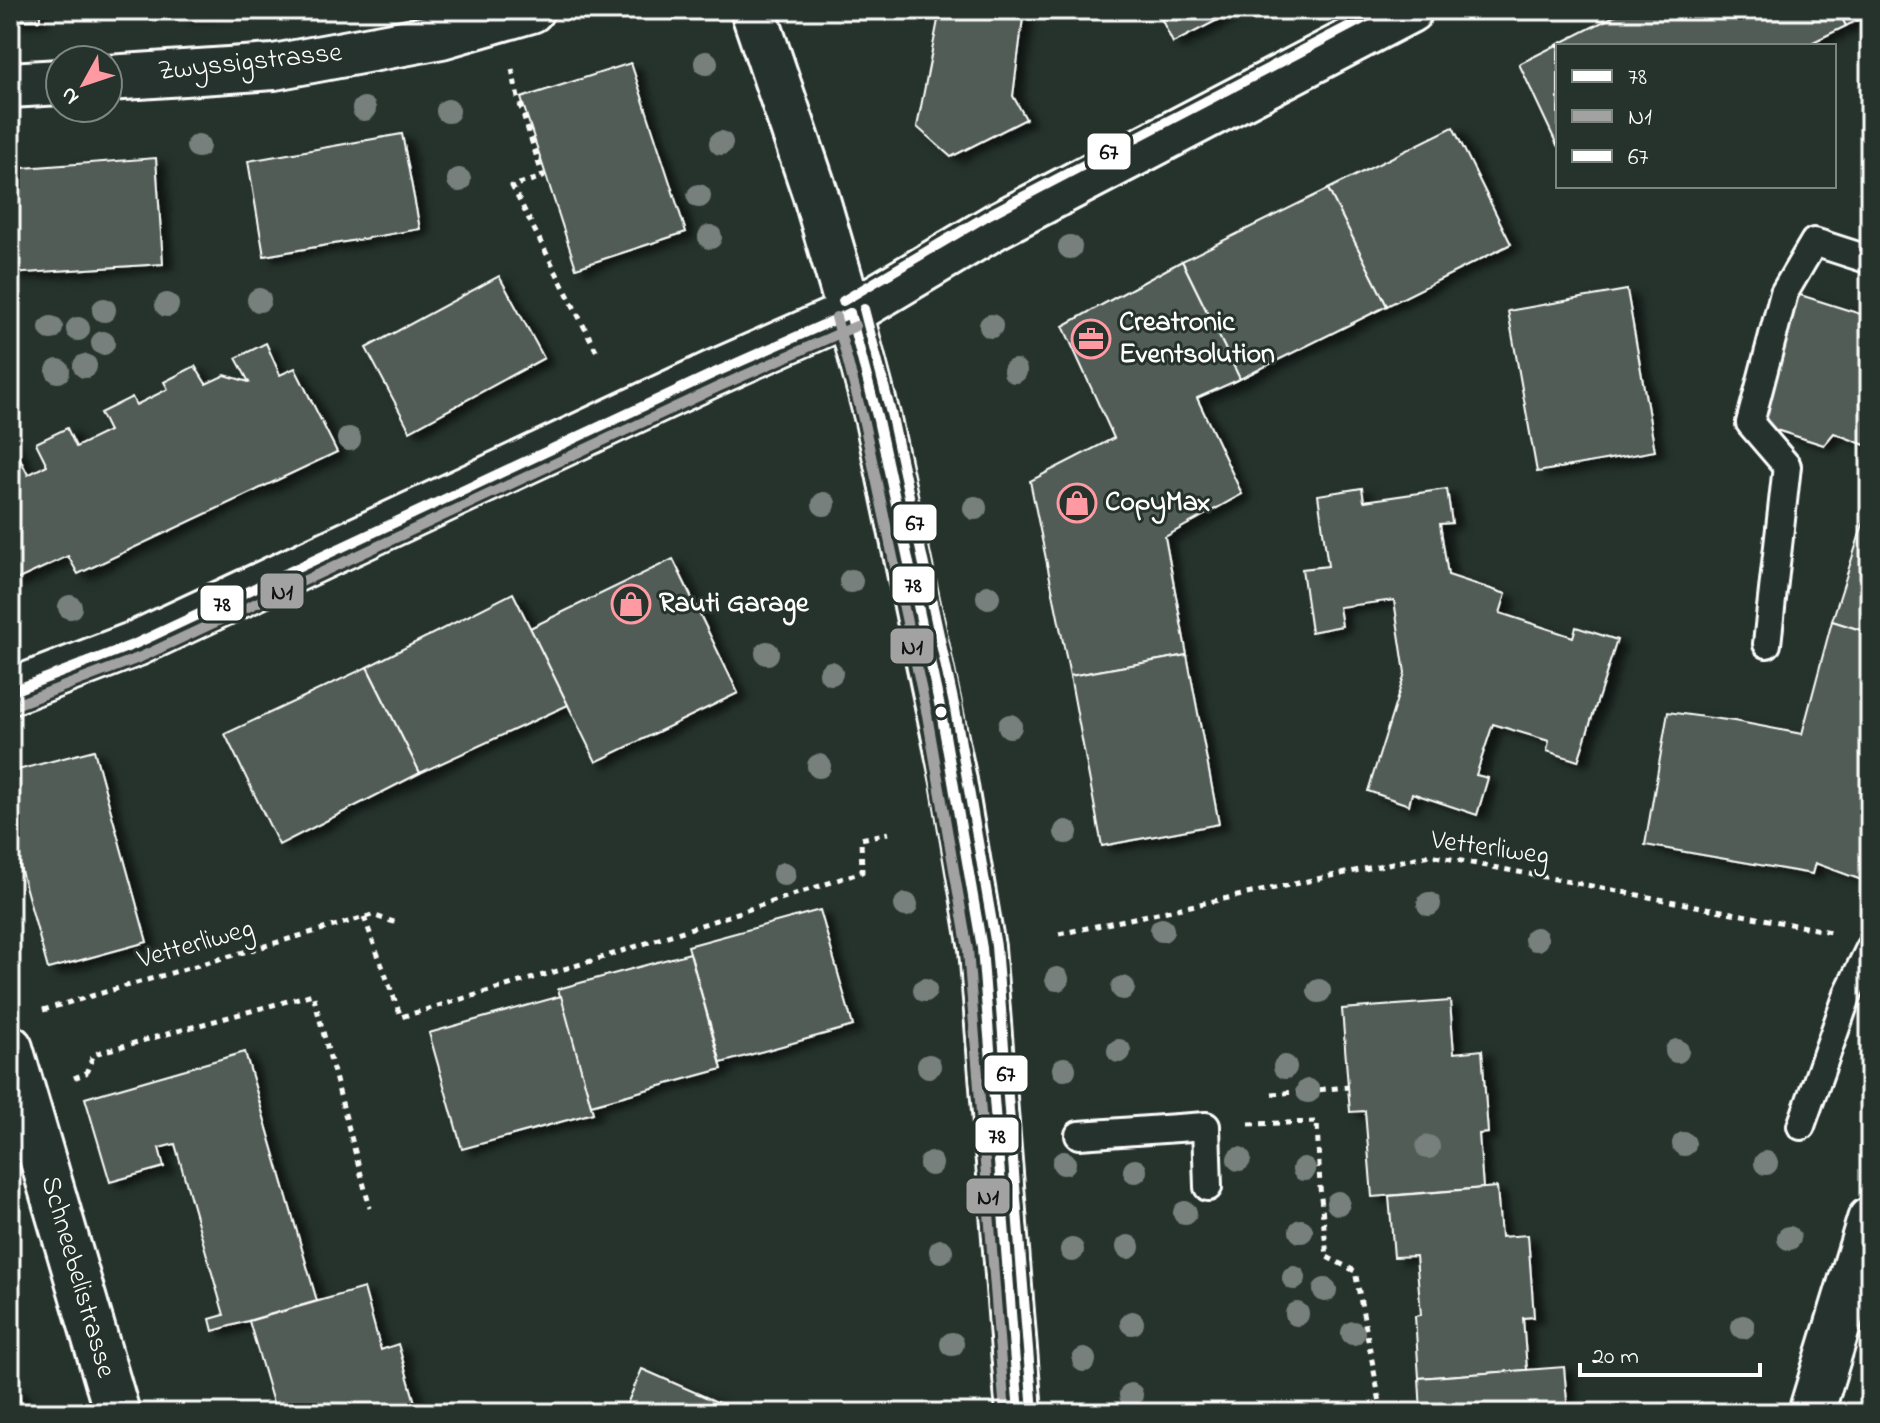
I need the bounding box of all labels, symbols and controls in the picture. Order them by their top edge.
street label: Zwyssigstrasse [156,33,344,93]
north arrow [44,44,124,124]
legend [1556,44,1836,188]
text: 78 [1628,61,1647,96]
text: N [54,79,88,111]
text: N1 [1628,101,1652,136]
line badge: 67 [1086,132,1132,171]
text: 67 [1100,138,1119,170]
text: 67 [1628,141,1649,176]
place label: Creatronic Eventsolution [1119,303,1275,376]
office icon: Creatronic Eventsolution [1070,318,1112,360]
shop icon: CopyMax [1056,482,1098,524]
place label: CopyMax [1105,483,1210,524]
line badge: 67 [892,503,938,542]
text: 67 [906,509,925,541]
line badge: 78 [891,565,936,604]
text: 78 [904,571,922,603]
line badge: N1 [259,572,305,610]
text: N1 [271,578,293,610]
shop icon: Rauti Garage [610,583,652,625]
line badge: 78 [199,584,245,622]
place label: Rauti Garage [659,584,810,626]
text: 78 [213,590,231,622]
line badge: N1 [889,627,935,665]
text: N1 [901,633,923,665]
unlabelled marker [933,704,949,720]
street label: Vetterliweg [1427,820,1552,878]
street label: Vetterliweg [132,909,259,981]
line badge: 67 [983,1054,1029,1093]
text: 67 [997,1060,1016,1092]
line badge: 78 [974,1116,1020,1154]
text: 78 [988,1122,1006,1154]
street label: Schneebelistrasse [29,1171,126,1383]
line badge: N1 [965,1177,1011,1215]
text: N1 [977,1183,999,1215]
scale bar [1580,1327,1760,1377]
text: 20 m [1592,1340,1639,1375]

